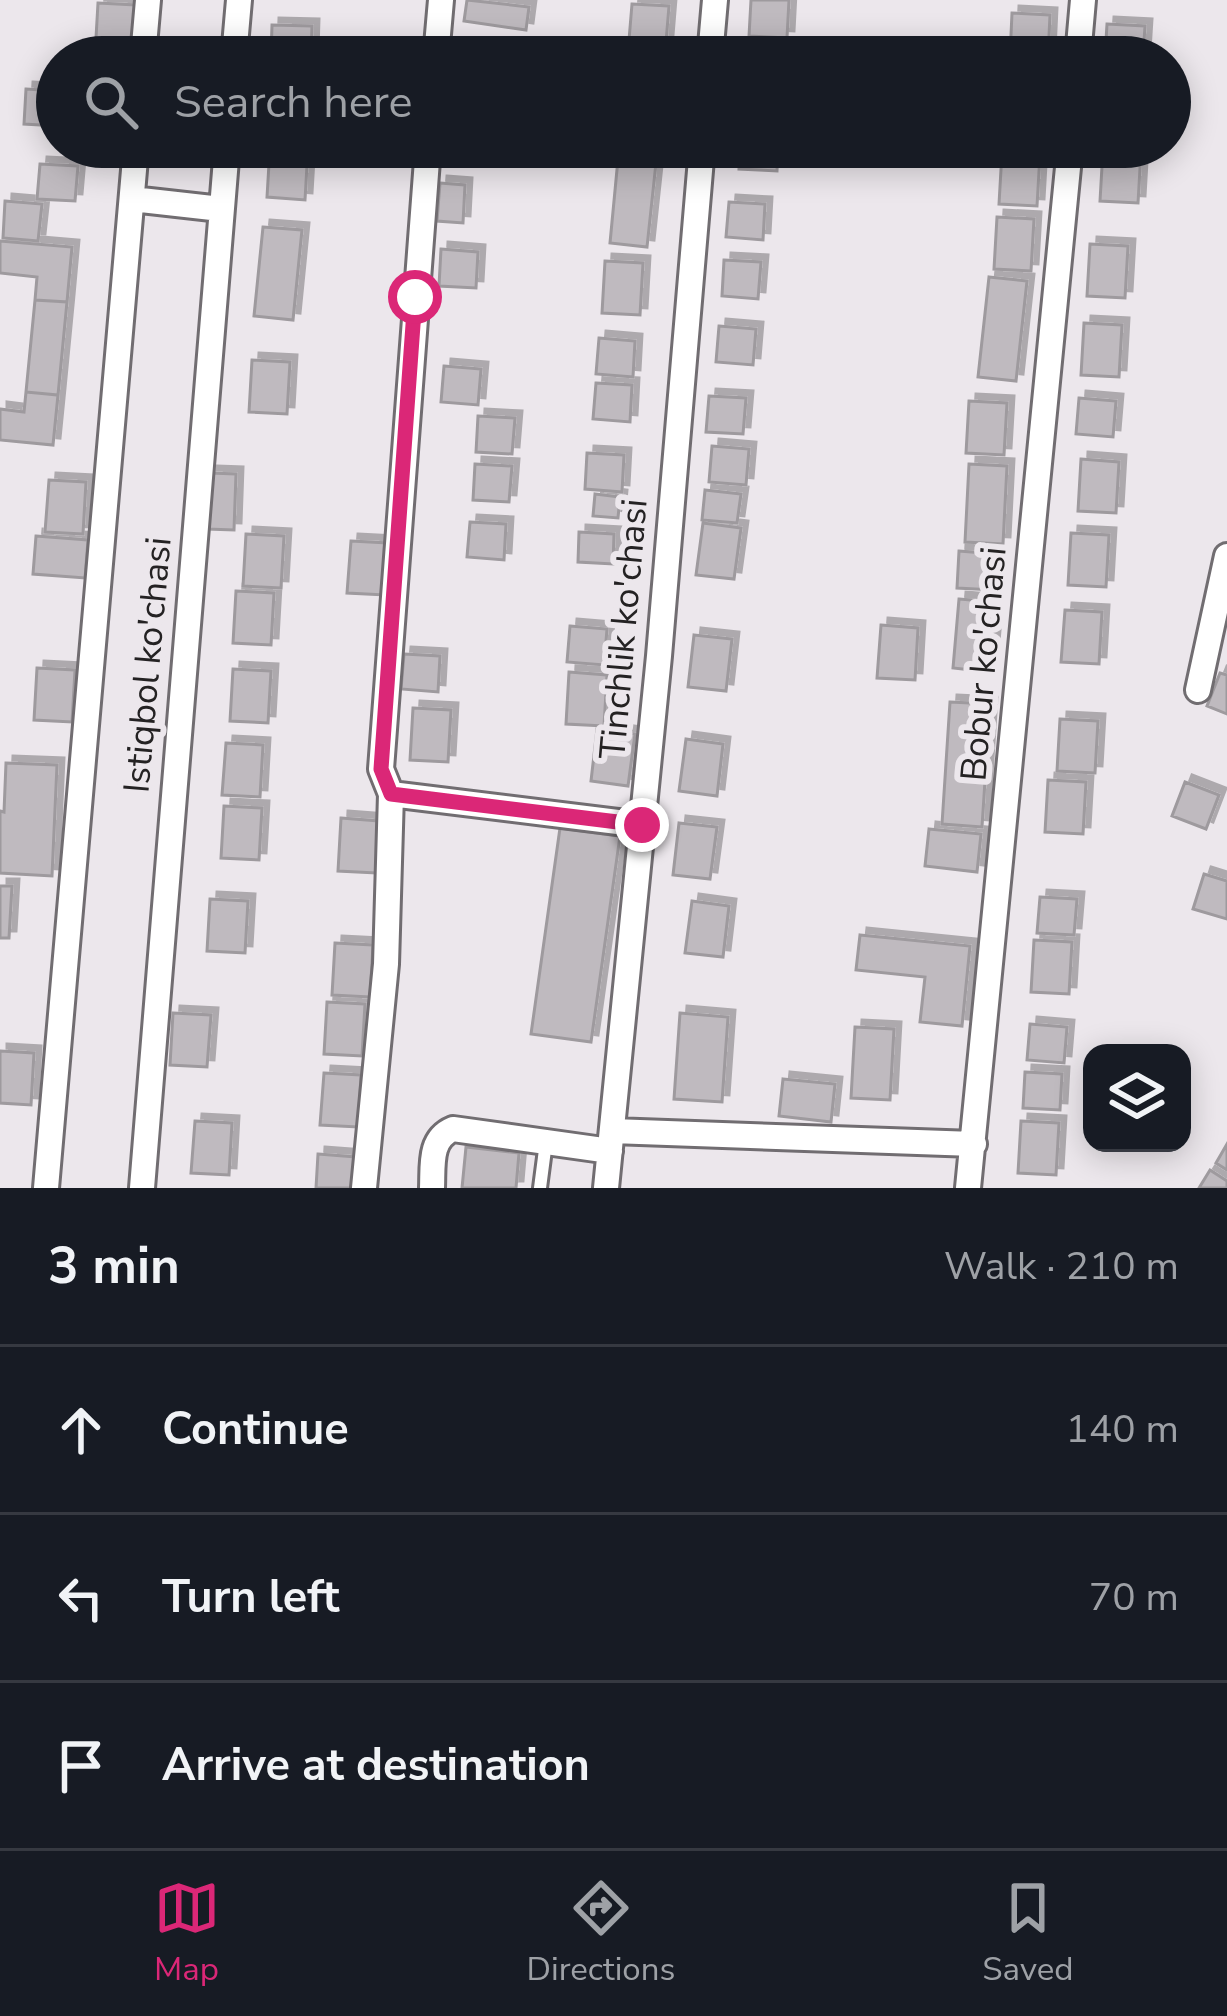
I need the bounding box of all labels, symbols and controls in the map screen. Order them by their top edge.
search box [36,36,1191,168]
icon: search [78,69,144,135]
text: Search here [174,72,413,133]
route start [388,270,442,324]
street label: Tinchlik ko'chasi [588,497,660,761]
street label: Istiqbol ko'chasi [112,535,184,795]
street label: Bobur ko'chasi [949,545,1019,783]
route end [615,798,669,852]
map controls [1083,1044,1191,1152]
button: layers [1083,1044,1191,1152]
text: 3 min [48,1231,180,1301]
text: Walk · 210 m [944,1240,1179,1293]
icon: ahead [48,1397,114,1463]
text: Continue [162,1399,349,1460]
text: 140 m [1065,1403,1179,1456]
icon: left [48,1565,114,1631]
text: Turn left [162,1567,340,1628]
text: 70 m [1089,1571,1179,1624]
icon: arrive [48,1733,114,1799]
text: Arrive at destination [162,1735,590,1796]
tab: Map [154,1875,220,1992]
tab: Directions [527,1875,675,1992]
tab: Saved [982,1875,1073,1992]

